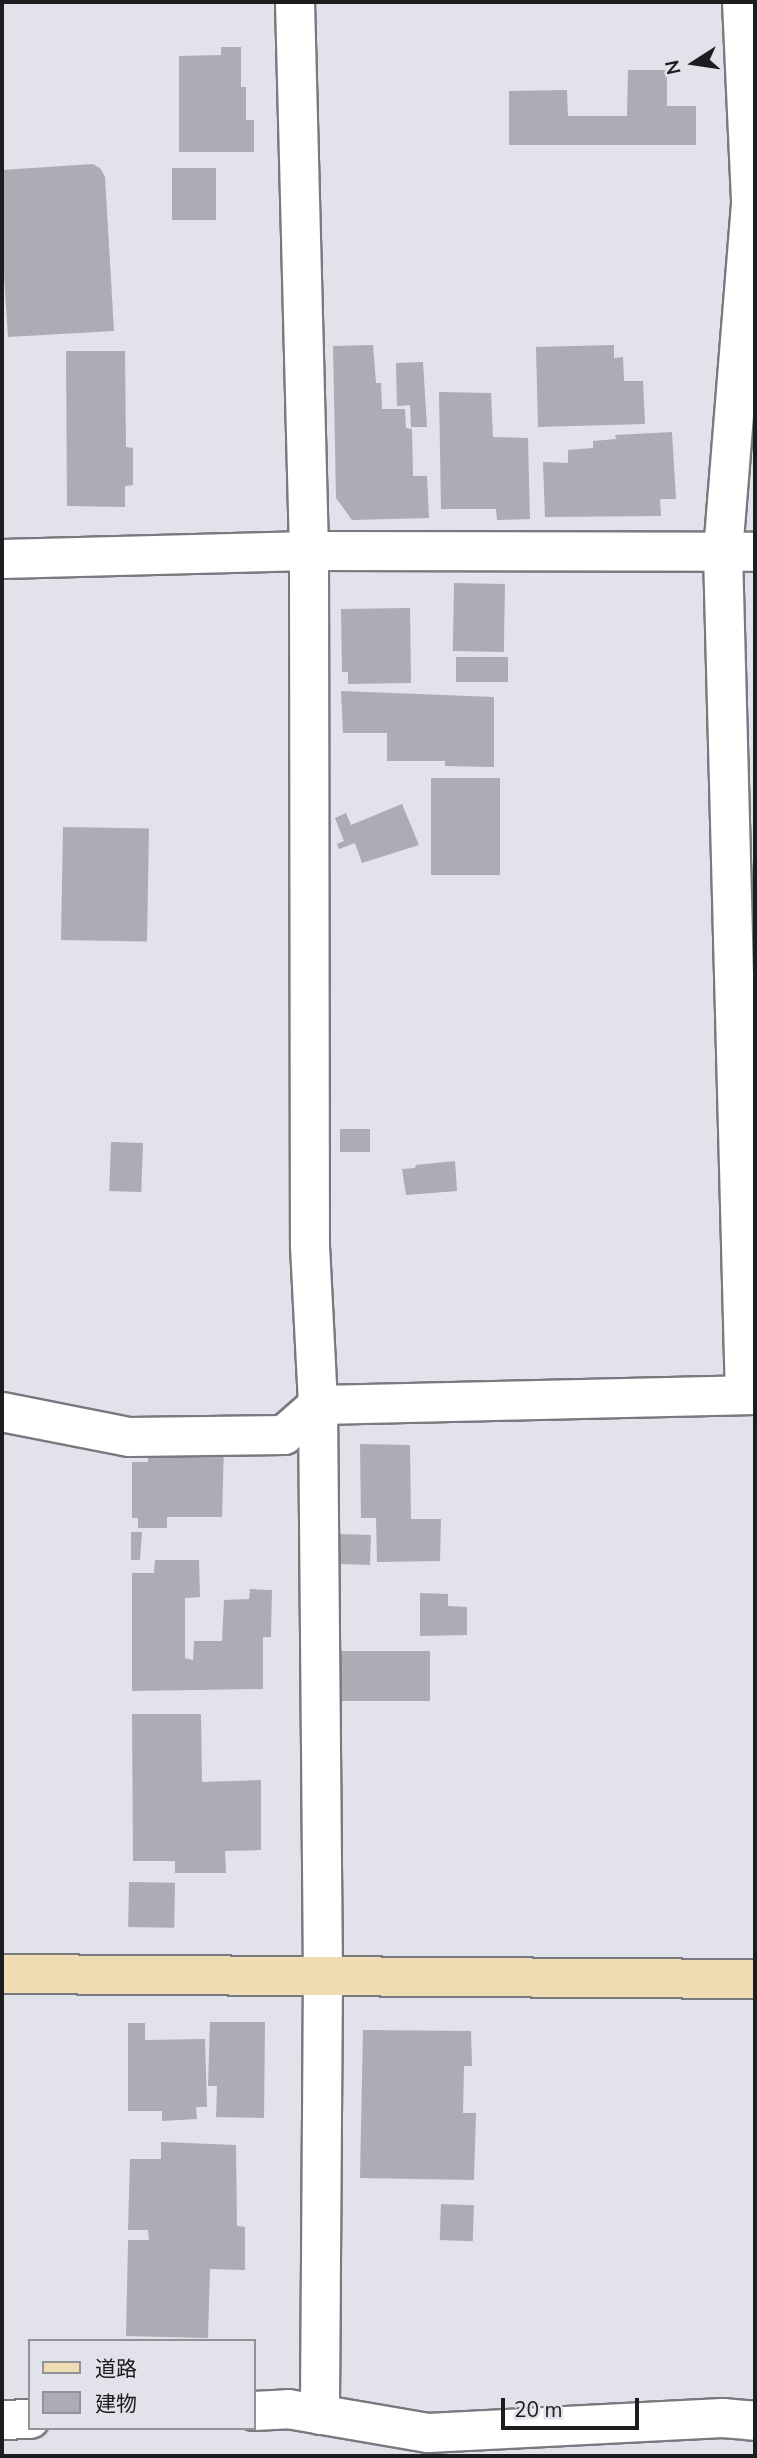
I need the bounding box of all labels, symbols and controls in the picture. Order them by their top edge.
north arrow [659,28,729,98]
text: N [659,58,688,77]
legend [28,2339,256,2430]
text: 道路 [95,2355,137,2383]
scale bar [505,2384,643,2428]
text: 建物 [95,2390,137,2418]
text: 20 m [514,2396,563,2424]

